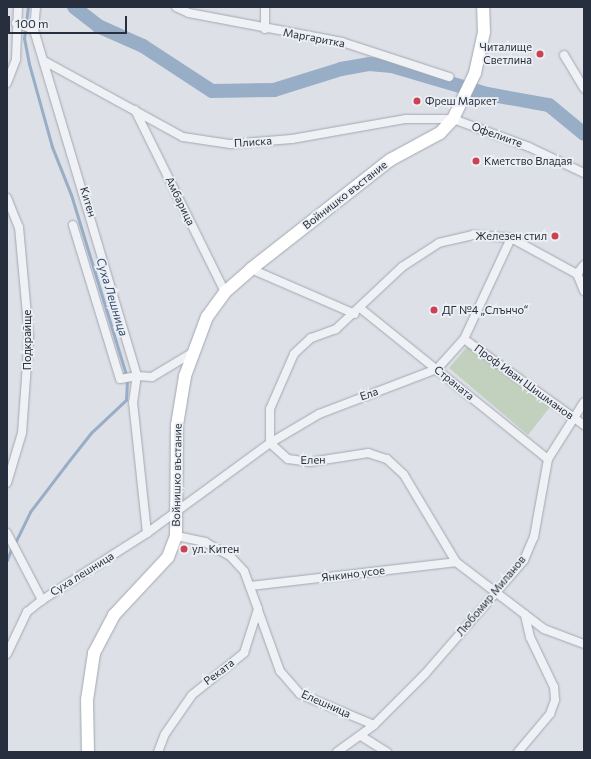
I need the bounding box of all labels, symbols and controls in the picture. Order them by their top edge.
scale bar [10,8,129,34]
text: 100 m [15,16,49,30]
street label: Маргаритка [282,26,346,50]
place label: Читалище Светлина [480,41,532,67]
marker: Читалище Светлина [535,49,545,59]
place label: Фреш Маркет [425,94,497,108]
marker: Фреш Маркет [412,96,422,106]
street label: Офелиите [470,120,524,150]
street label: Плиска [234,134,272,150]
place label: Кметство Владая [484,154,572,168]
marker: Кметство Владая [471,156,481,166]
street label: Войнишко въстание [300,158,390,232]
street label: Амбарица [163,174,197,228]
street label: Китен [77,185,99,219]
place label: Железен стил [475,229,547,243]
marker: Железен стил [550,231,560,241]
water label: Суха Лешница [93,256,131,338]
place label: ДГ №4 „Слънчо“ [442,303,528,317]
marker: ДГ №4 „Слънчо“ [429,305,439,315]
street label: Подкрайще [20,310,34,370]
street label: Проф Иван Шишманов [472,342,576,422]
street label: Страната [431,363,477,403]
street label: Ела [358,385,380,403]
street label: Войнишко въстание [169,423,185,527]
street label: Елен [300,453,326,467]
place label: ул. Китен [192,542,239,556]
marker: ул. Китен [179,544,189,554]
street label: Суха лешница [48,549,116,599]
street label: Любомир Миланов [454,553,528,639]
street label: Янкино усое [320,564,386,584]
street label: Реката [201,656,237,688]
street label: Елешница [299,687,353,721]

